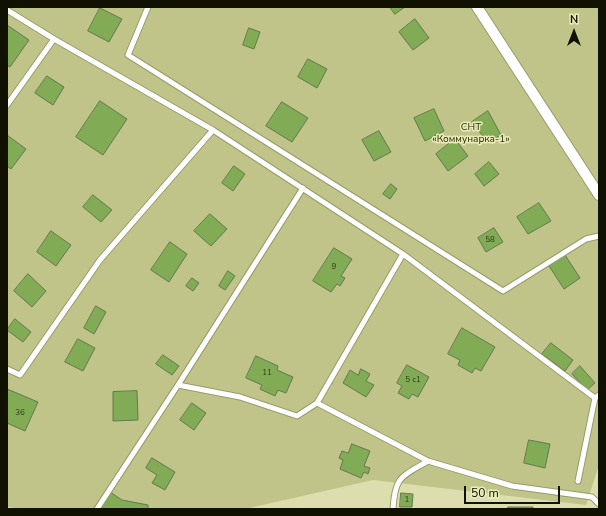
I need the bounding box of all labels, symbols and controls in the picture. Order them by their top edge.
north arrow [554,12,594,52]
text: N [570,12,578,27]
park label: СНТ «Коммунарка-1» [432,122,510,146]
house number: 58 [485,235,495,245]
house number: 9 [332,262,336,272]
house number: 11 [262,368,272,378]
house number: 5 с1 [405,375,421,385]
house number: 36 [15,408,25,418]
scale bar [466,478,562,504]
text: 50 m [471,485,499,501]
house number: 1 [405,495,409,505]

